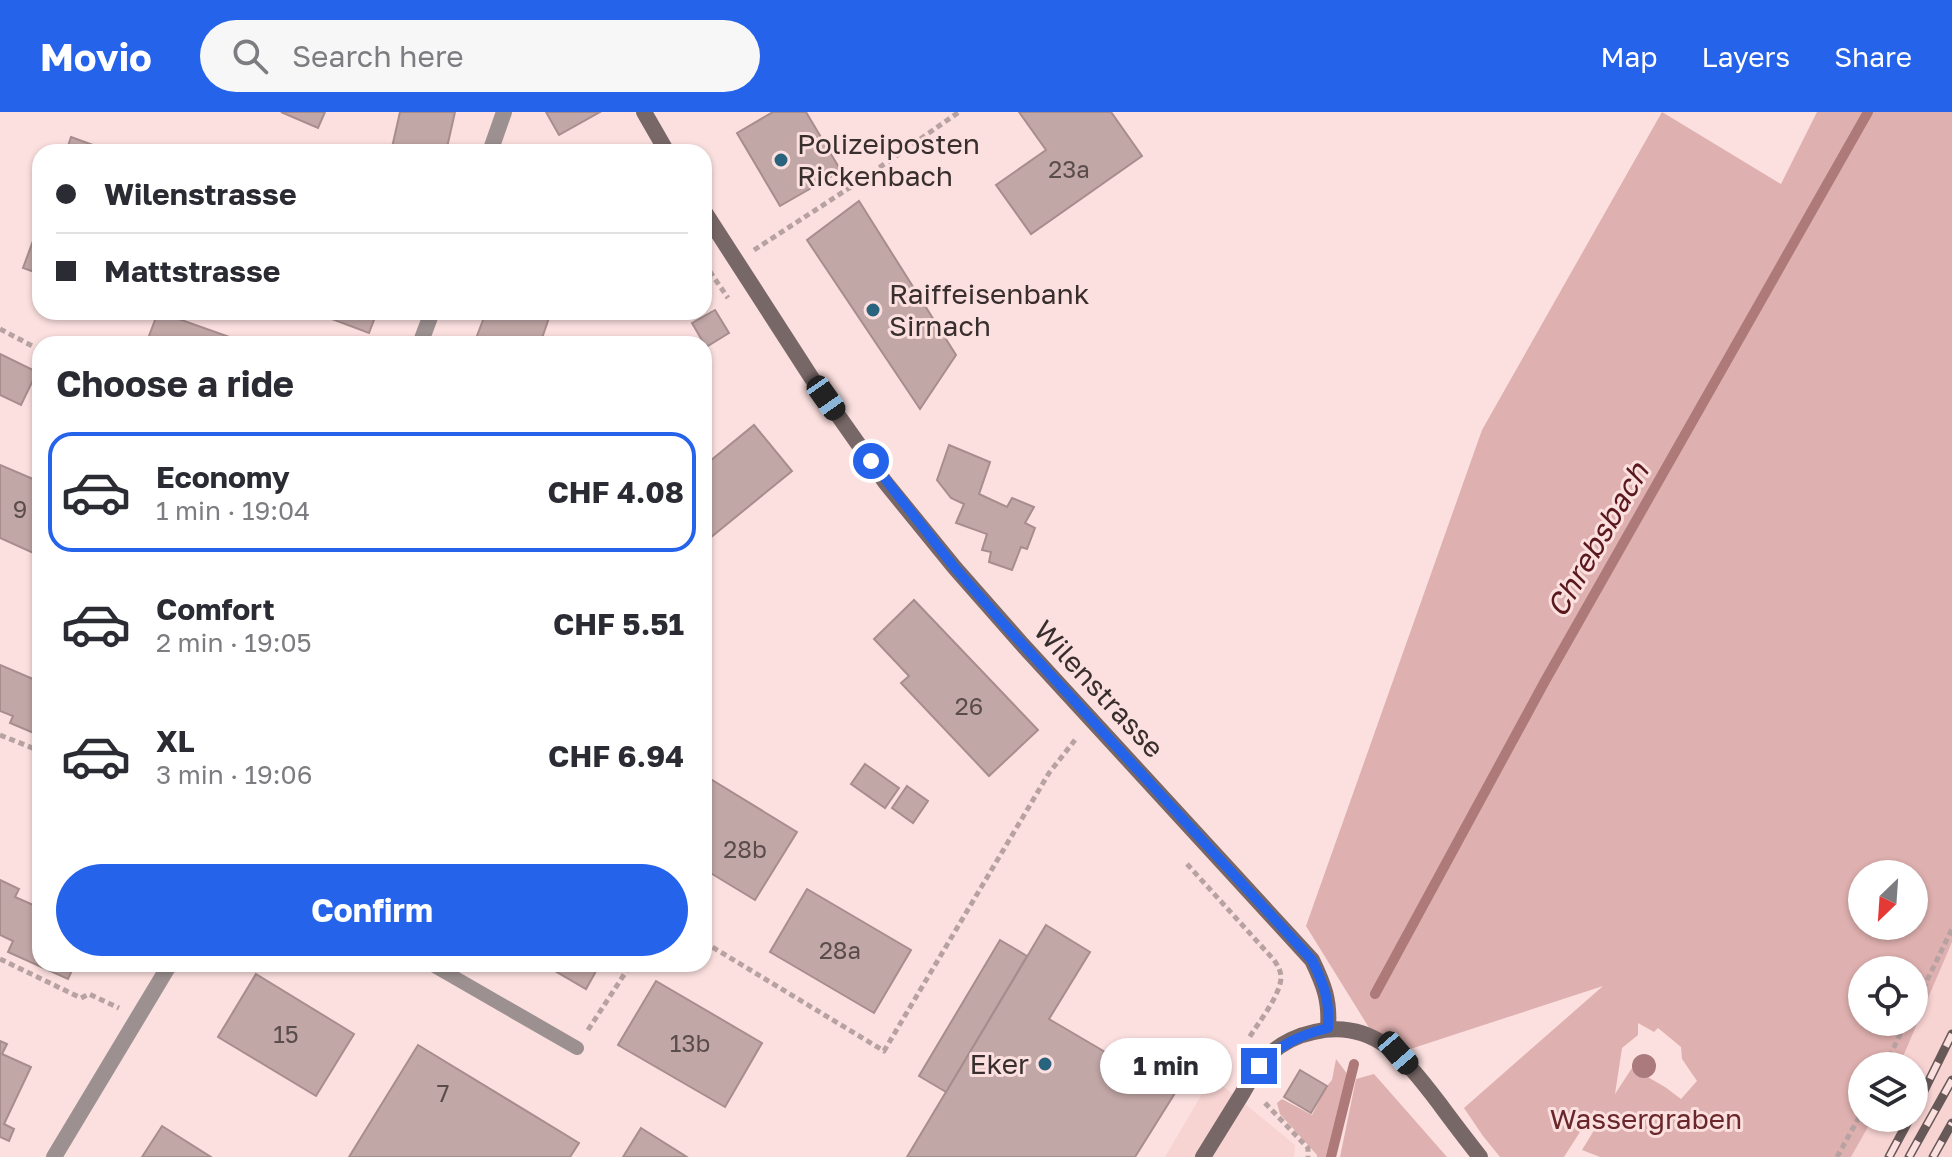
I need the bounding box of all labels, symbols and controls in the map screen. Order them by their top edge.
search box [200,20,760,92]
text: Movio [40,34,152,79]
icon: search [228,34,272,78]
text: Search here [292,38,464,74]
text: Map [1600,40,1658,73]
text: Layers [1702,40,1790,73]
text: Share [1834,40,1912,73]
place label: Polizeiposten Rickenbach [797,127,980,192]
marker: Polizeiposten Rickenbach [772,151,790,169]
house number: 23a [1048,154,1090,183]
text: Wilenstrasse [104,176,297,212]
text: Mattstrasse [104,253,280,289]
place label: Raiffeisenbank Sirnach [889,277,1090,342]
marker: Raiffeisenbank Sirnach [864,301,882,319]
text: Choose a ride [56,362,294,405]
car [802,371,850,425]
route start [853,443,889,479]
water label: Chrebsbach [1538,455,1657,623]
icon: car [60,456,132,528]
text: Economy [156,459,290,495]
text: CHF 4.08 [548,474,684,510]
house number: 9 [13,494,27,523]
text: 1 min · 19:04 [156,495,310,526]
icon: car [60,588,132,660]
text: Comfort [156,591,275,627]
text: CHF 5.51 [553,606,684,642]
street label: Wilenstrasse [1028,613,1171,764]
text: 2 min · 19:05 [156,627,312,658]
house number: 26 [955,691,983,720]
icon: car [60,720,132,792]
text: XL [156,723,195,759]
text: CHF 6.94 [548,738,684,774]
text: 3 min · 19:06 [156,759,312,790]
house number: 28b [723,834,767,863]
north arrow [1848,860,1928,940]
map controls [1848,860,1928,1132]
button: Confirm [56,864,688,956]
house number: 28a [819,935,861,964]
button: locate [1848,956,1928,1036]
house number: 15 [273,1019,299,1048]
car [1373,1027,1423,1079]
house number: 13b [670,1028,710,1057]
callout: 1 min [1099,1038,1231,1094]
place label: Eker [969,1047,1029,1080]
route end [1241,1048,1277,1084]
text: 1 min [1133,1050,1199,1081]
button: layers [1848,1052,1928,1132]
marker: Eker [1036,1055,1054,1073]
house number: 7 [437,1078,449,1107]
park label: Wassergraben [1550,1102,1742,1135]

